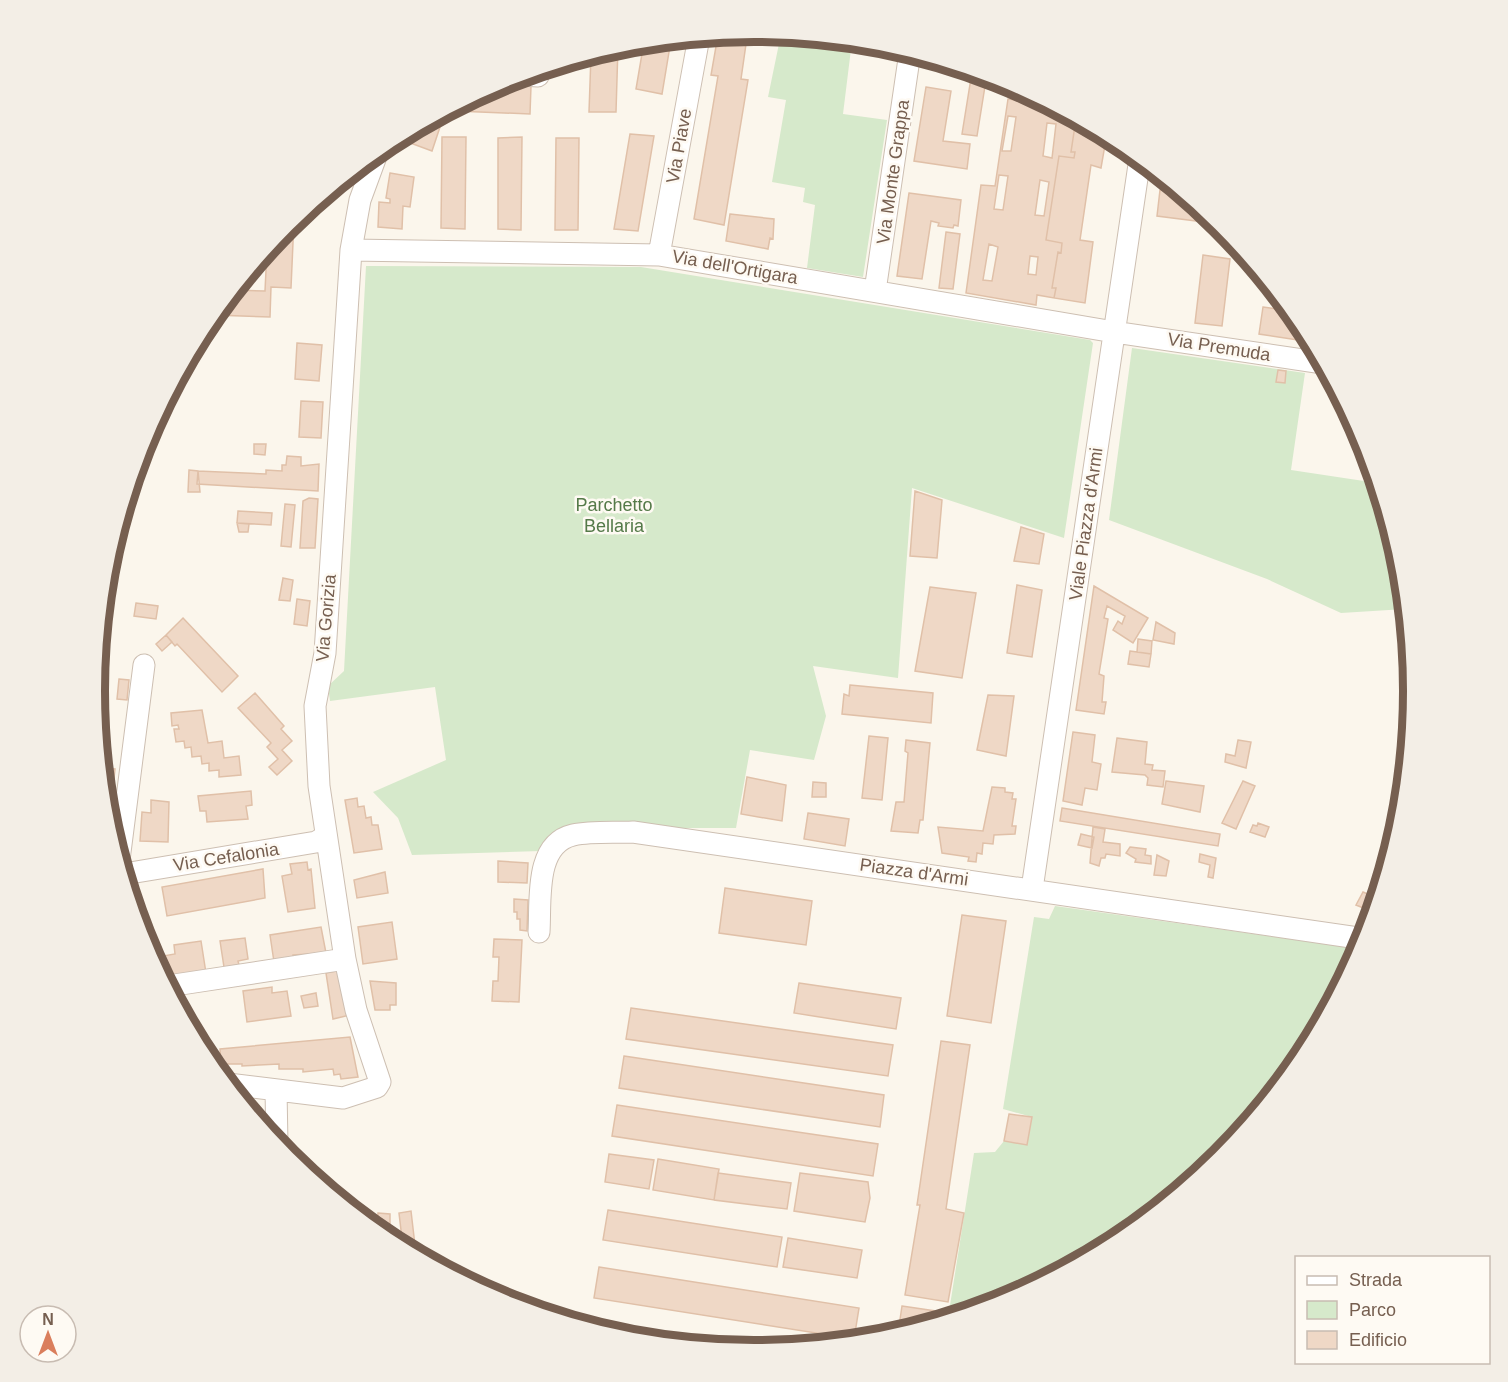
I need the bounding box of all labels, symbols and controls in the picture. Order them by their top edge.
street label: Via Monte Grappa [873,97,913,246]
street label: Via Piave [663,107,695,185]
street label: Via dell'Ortigara [671,246,800,288]
street label: Via Premuda [1166,329,1273,365]
street label: Viale Piazza d'Armi [1065,446,1107,602]
park label: Parchetto Bellaria [575,495,653,536]
street label: Via Gorizia [312,572,340,663]
street label: Via Cefalonia [172,839,281,875]
street label: Piazza d'Armi [858,854,970,890]
legend [1295,1256,1490,1364]
text: Strada [1349,1270,1403,1290]
text: Parco [1349,1300,1396,1320]
north arrow [18,1304,78,1364]
text: N [42,1311,54,1328]
text: Edificio [1349,1330,1407,1350]

